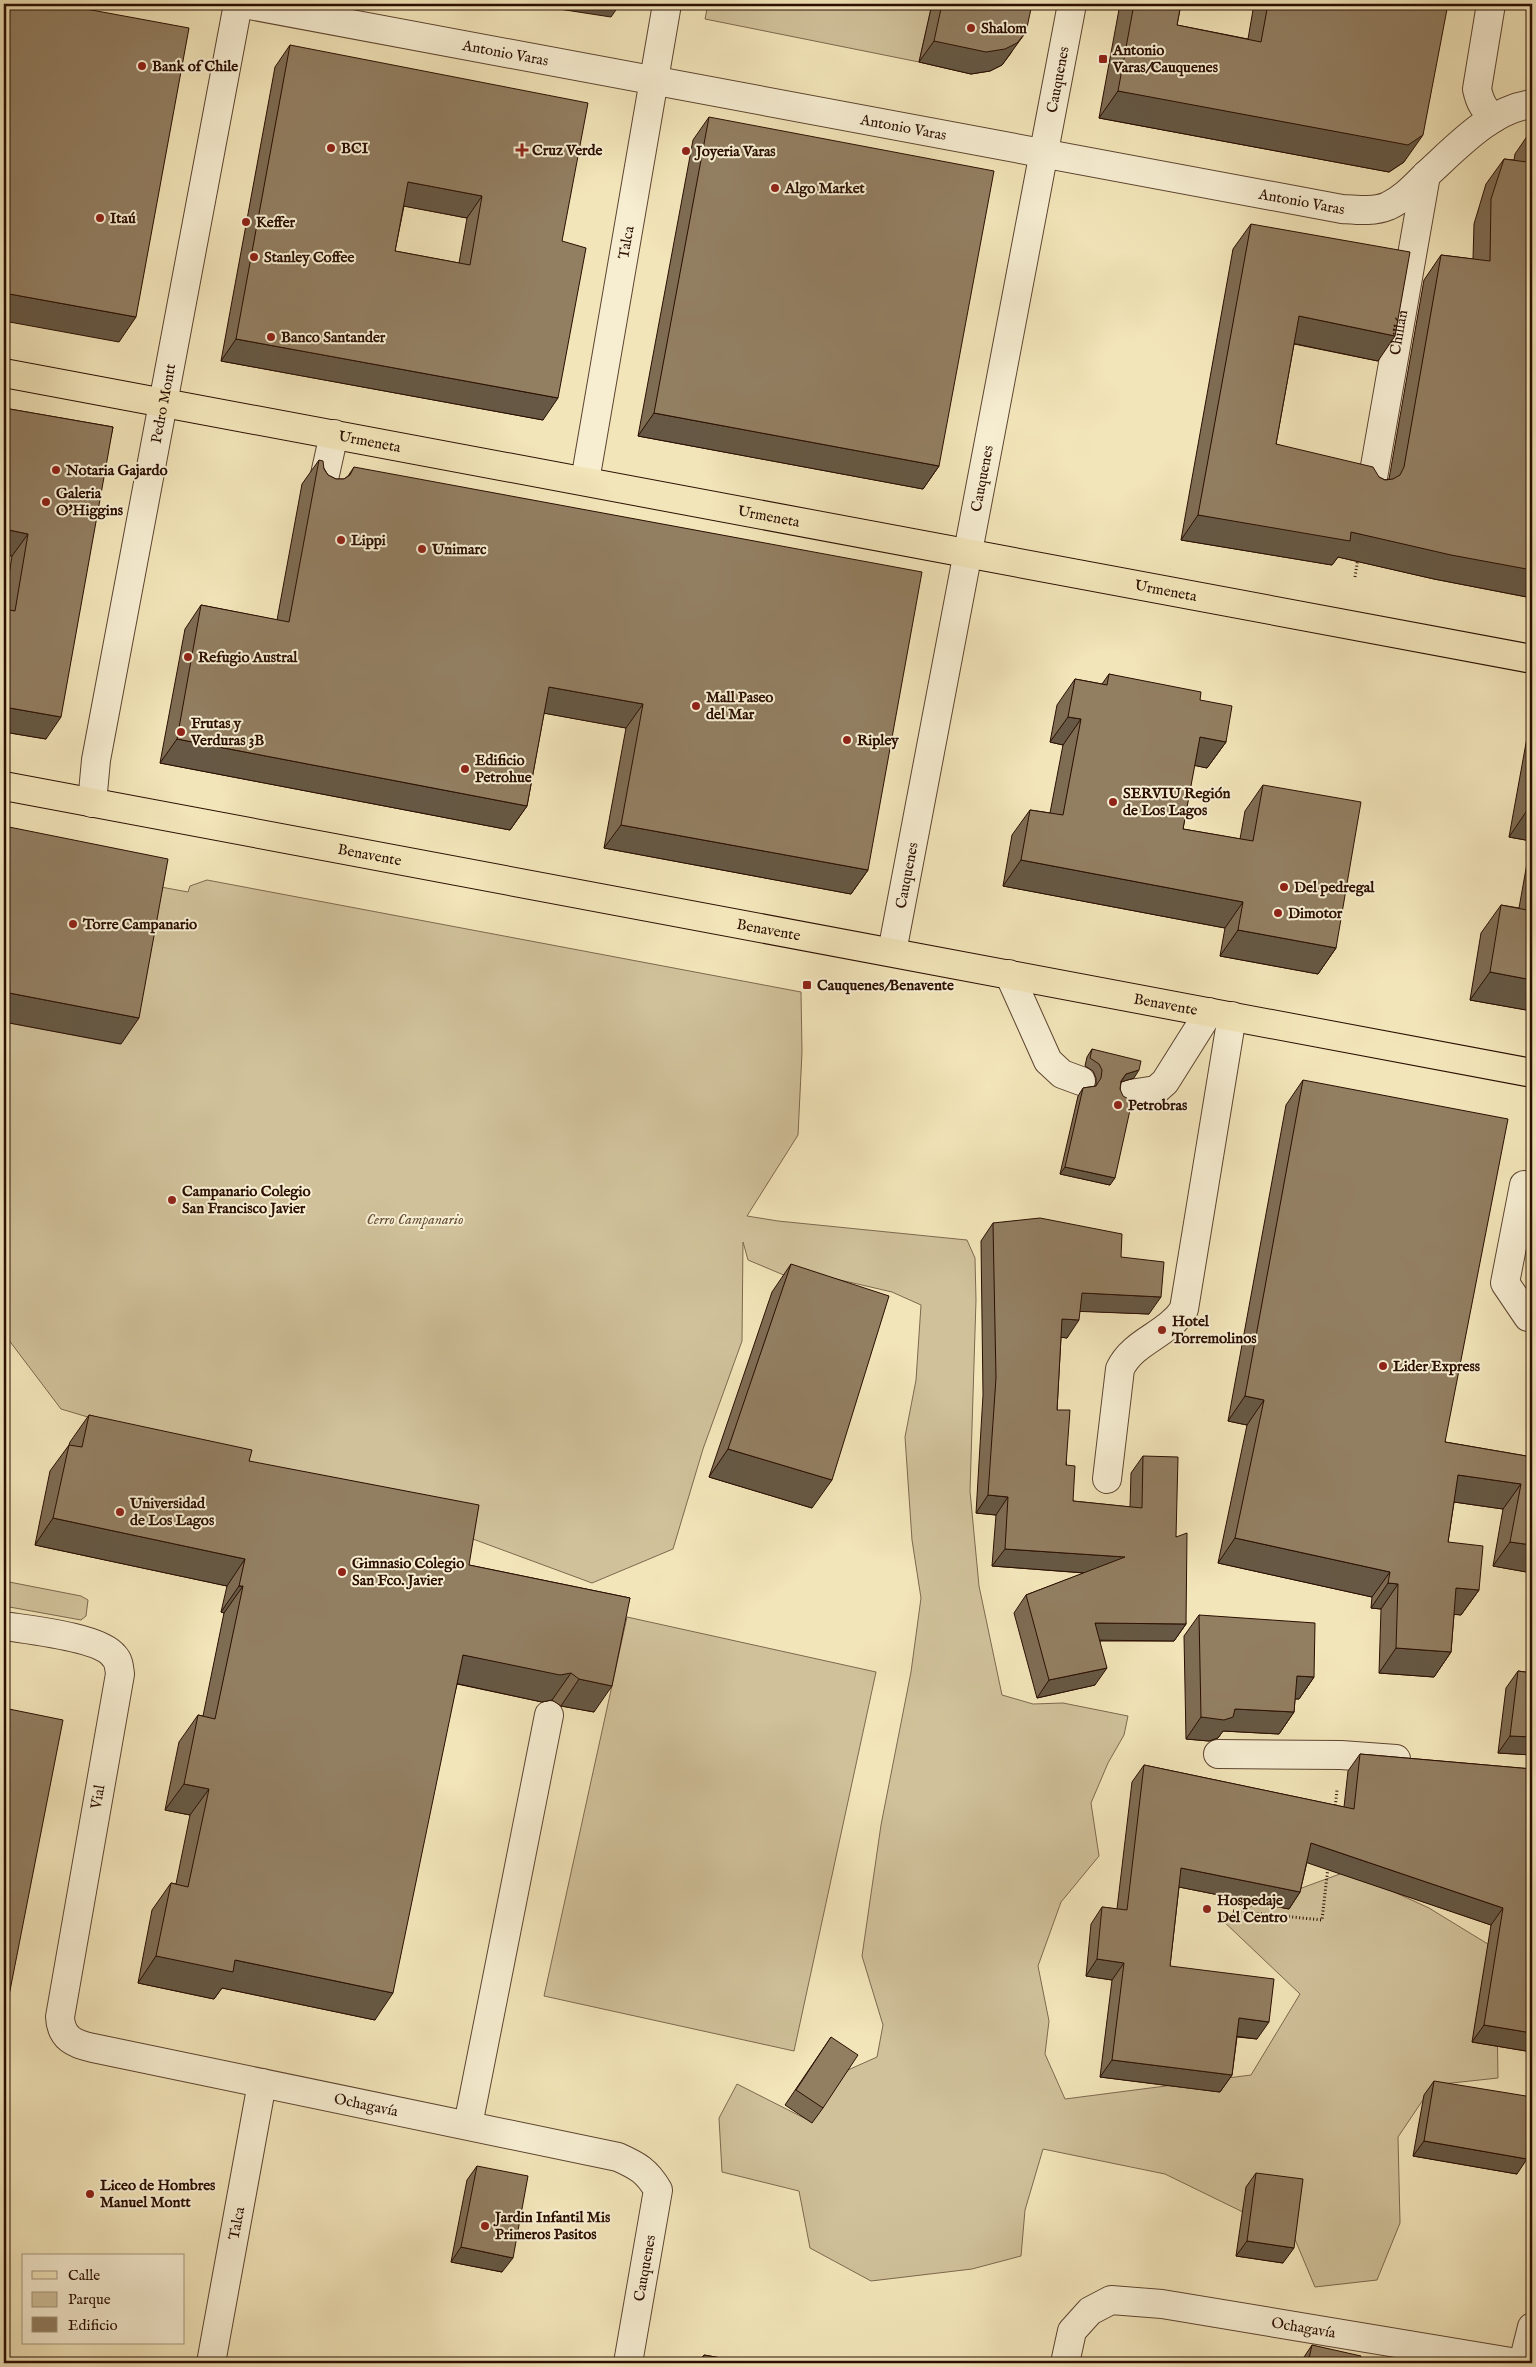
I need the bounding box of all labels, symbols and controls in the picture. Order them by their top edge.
place label: Shalom [981,19,1027,38]
marker: Shalom [965,22,977,34]
street label: Antonio Varas [460,35,550,70]
place label: Antonio Varas/Cauquenes [1112,41,1219,77]
street label: Cauquenes [1042,45,1073,114]
marker: Antonio Varas/Cauquenes [1097,53,1109,65]
place label: Bank of Chile [152,57,238,76]
marker: Bank of Chile [136,60,148,72]
street label: Antonio Varas [858,110,948,144]
place label: BCI [341,139,369,158]
place label: Cruz Verde [532,141,603,160]
marker: BCI [325,142,337,154]
place label: Joyeria Varas [694,142,776,161]
marker: Cruz Verde [516,144,528,156]
marker: Joyeria Varas [680,145,692,157]
place label: Algo Market [784,179,866,198]
marker: Algo Market [769,182,781,194]
street label: Antonio Varas [1256,184,1346,219]
place label: Itaú [110,209,136,228]
marker: Itaú [94,212,106,224]
place label: Keffer [256,213,296,232]
marker: Keffer [240,216,252,228]
street label: Talca [614,224,638,261]
place label: Stanley Coffee [264,248,355,267]
marker: Stanley Coffee [248,251,260,263]
street label: Chillán [1385,308,1412,356]
place label: Banco Santander [281,328,386,347]
marker: Banco Santander [265,331,277,343]
street label: Pedro Montt [146,362,180,445]
street label: Urmeneta [337,426,403,457]
street label: Cauquenes [966,444,998,513]
place label: Notaria Gajardo [65,461,168,480]
marker: Notaria Gajardo [50,464,62,476]
place label: Galeria O'Higgins [56,484,124,520]
marker: Galeria O'Higgins [40,496,52,508]
street label: Urmeneta [736,501,802,531]
place label: Lippi [351,531,386,550]
marker: Lippi [335,534,347,546]
place label: Unimarc [431,540,487,559]
marker: Unimarc [416,543,428,555]
street label: Urmeneta [1133,575,1199,606]
place label: Refugio Austral [198,648,298,667]
marker: Refugio Austral [182,651,194,663]
place label: Mall Paseo del Mar [706,688,773,724]
marker: Mall Paseo del Mar [690,700,702,712]
place label: Frutas y Verduras 3B [190,714,264,750]
marker: Frutas y Verduras 3B [175,726,187,738]
place label: Ripley [857,731,899,750]
marker: Ripley [841,734,853,746]
place label: Edificio Petrohue [475,751,532,787]
marker: Edificio Petrohue [459,763,471,775]
place label: SERVIU Región de Los Lagos [1123,784,1230,820]
marker: SERVIU Región de Los Lagos [1107,796,1119,808]
street label: Benavente [336,839,403,870]
street label: Cauquenes [891,841,922,910]
place label: Del pedregal [1294,878,1375,897]
marker: Del pedregal [1278,881,1290,893]
place label: Dimotor [1288,904,1343,923]
marker: Dimotor [1272,907,1284,919]
street label: Benavente [735,914,802,945]
place label: Torre Campanario [82,915,197,934]
marker: Torre Campanario [67,918,79,930]
place label: Cauquenes/Benavente [817,976,954,995]
marker: Cauquenes/Benavente [801,979,813,991]
street label: Benavente [1132,989,1199,1020]
place label: Petrobras [1128,1096,1188,1115]
marker: Petrobras [1112,1099,1124,1111]
place label: Campanario Colegio San Francisco Javier [182,1182,311,1218]
marker: Campanario Colegio San Francisco Javier [166,1194,178,1206]
park label: Cerro Campanario [367,1210,463,1229]
place label: Hotel Torremolinos [1171,1312,1257,1348]
marker: Hotel Torremolinos [1156,1324,1168,1336]
place label: Lider Express [1393,1357,1481,1376]
marker: Lider Express [1377,1360,1389,1372]
place label: Universidad de Los Lagos [129,1494,215,1530]
marker: Universidad de Los Lagos [114,1506,126,1518]
place label: Gimnasio Colegio San Fco. Javier [352,1554,464,1590]
marker: Gimnasio Colegio San Fco. Javier [336,1566,348,1578]
street label: Vial [86,1782,110,1812]
place label: Hospedaje Del Centro [1217,1891,1288,1927]
marker: Hospedaje Del Centro [1201,1903,1213,1915]
street label: Ochagavía [332,2089,400,2121]
place label: Liceo de Hombres Manuel Montt [100,2176,216,2212]
marker: Liceo de Hombres Manuel Montt [84,2188,96,2200]
street label: Talca [224,2205,249,2241]
place label: Jardin Infantil Mis Primeros Pasitos [493,2208,611,2244]
marker: Jardin Infantil Mis Primeros Pasitos [479,2220,491,2232]
street label: Cauquenes [630,2233,660,2303]
legend [22,2254,185,2344]
text: Calle [68,2266,100,2285]
text: Parque [68,2290,111,2309]
street label: Ochagavía [1270,2313,1338,2342]
text: Edificio [68,2316,118,2335]

